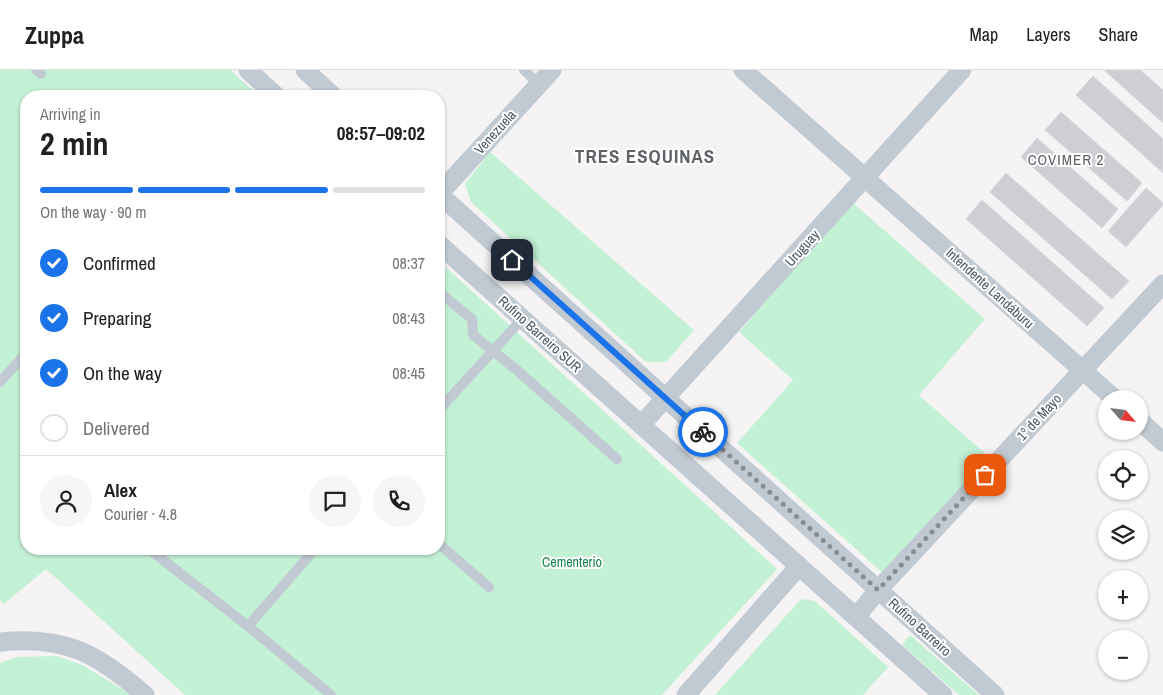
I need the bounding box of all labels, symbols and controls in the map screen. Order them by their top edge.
text: Zuppa [25,19,84,51]
text: Map [970,22,998,47]
text: Layers [1026,22,1071,47]
text: Share [1099,22,1138,47]
text: Arriving in [40,103,101,125]
street label: Venezuela [470,106,520,158]
text: 08:57–09:02 [337,120,425,146]
text: 2 min [40,122,109,165]
district label: TRES ESQUINAS [575,143,715,169]
district label: COVIMER 2 [1028,149,1104,170]
text: On the way · 90 m [40,201,146,223]
street label: Uruguay [781,226,823,270]
pin [491,239,533,281]
street label: Intendente Landáburu [942,244,1038,332]
icon: home [498,246,526,274]
icon: check [40,249,68,277]
text: Confirmed [83,250,156,276]
text: 08:37 [392,252,425,274]
street label: Rufino Barreiro SUR [495,292,585,376]
icon: check [40,304,68,332]
text: Preparing [83,305,151,331]
text: 08:43 [392,307,425,329]
icon: check [40,359,68,387]
text: On the way [83,360,162,386]
text: 08:45 [392,362,425,384]
street label: 1º de Mayo [1013,390,1065,444]
north arrow [1098,390,1148,440]
map controls [1098,390,1148,680]
courier [678,407,728,457]
text: Delivered [83,415,150,441]
icon: bike [689,418,717,446]
button: locate [1098,450,1148,500]
pin [964,454,1006,496]
icon: bag [971,461,999,489]
button: person [40,475,92,527]
button: chat [309,475,361,527]
button: phone [373,475,425,527]
text: Alex [104,477,137,503]
text: Courier · 4.8 [104,503,177,525]
button: layers [1098,510,1148,560]
park label: Cementerio [542,553,602,571]
button: + [1098,570,1148,620]
street label: Rufino Barreiro [885,594,955,660]
button: − [1098,630,1148,680]

